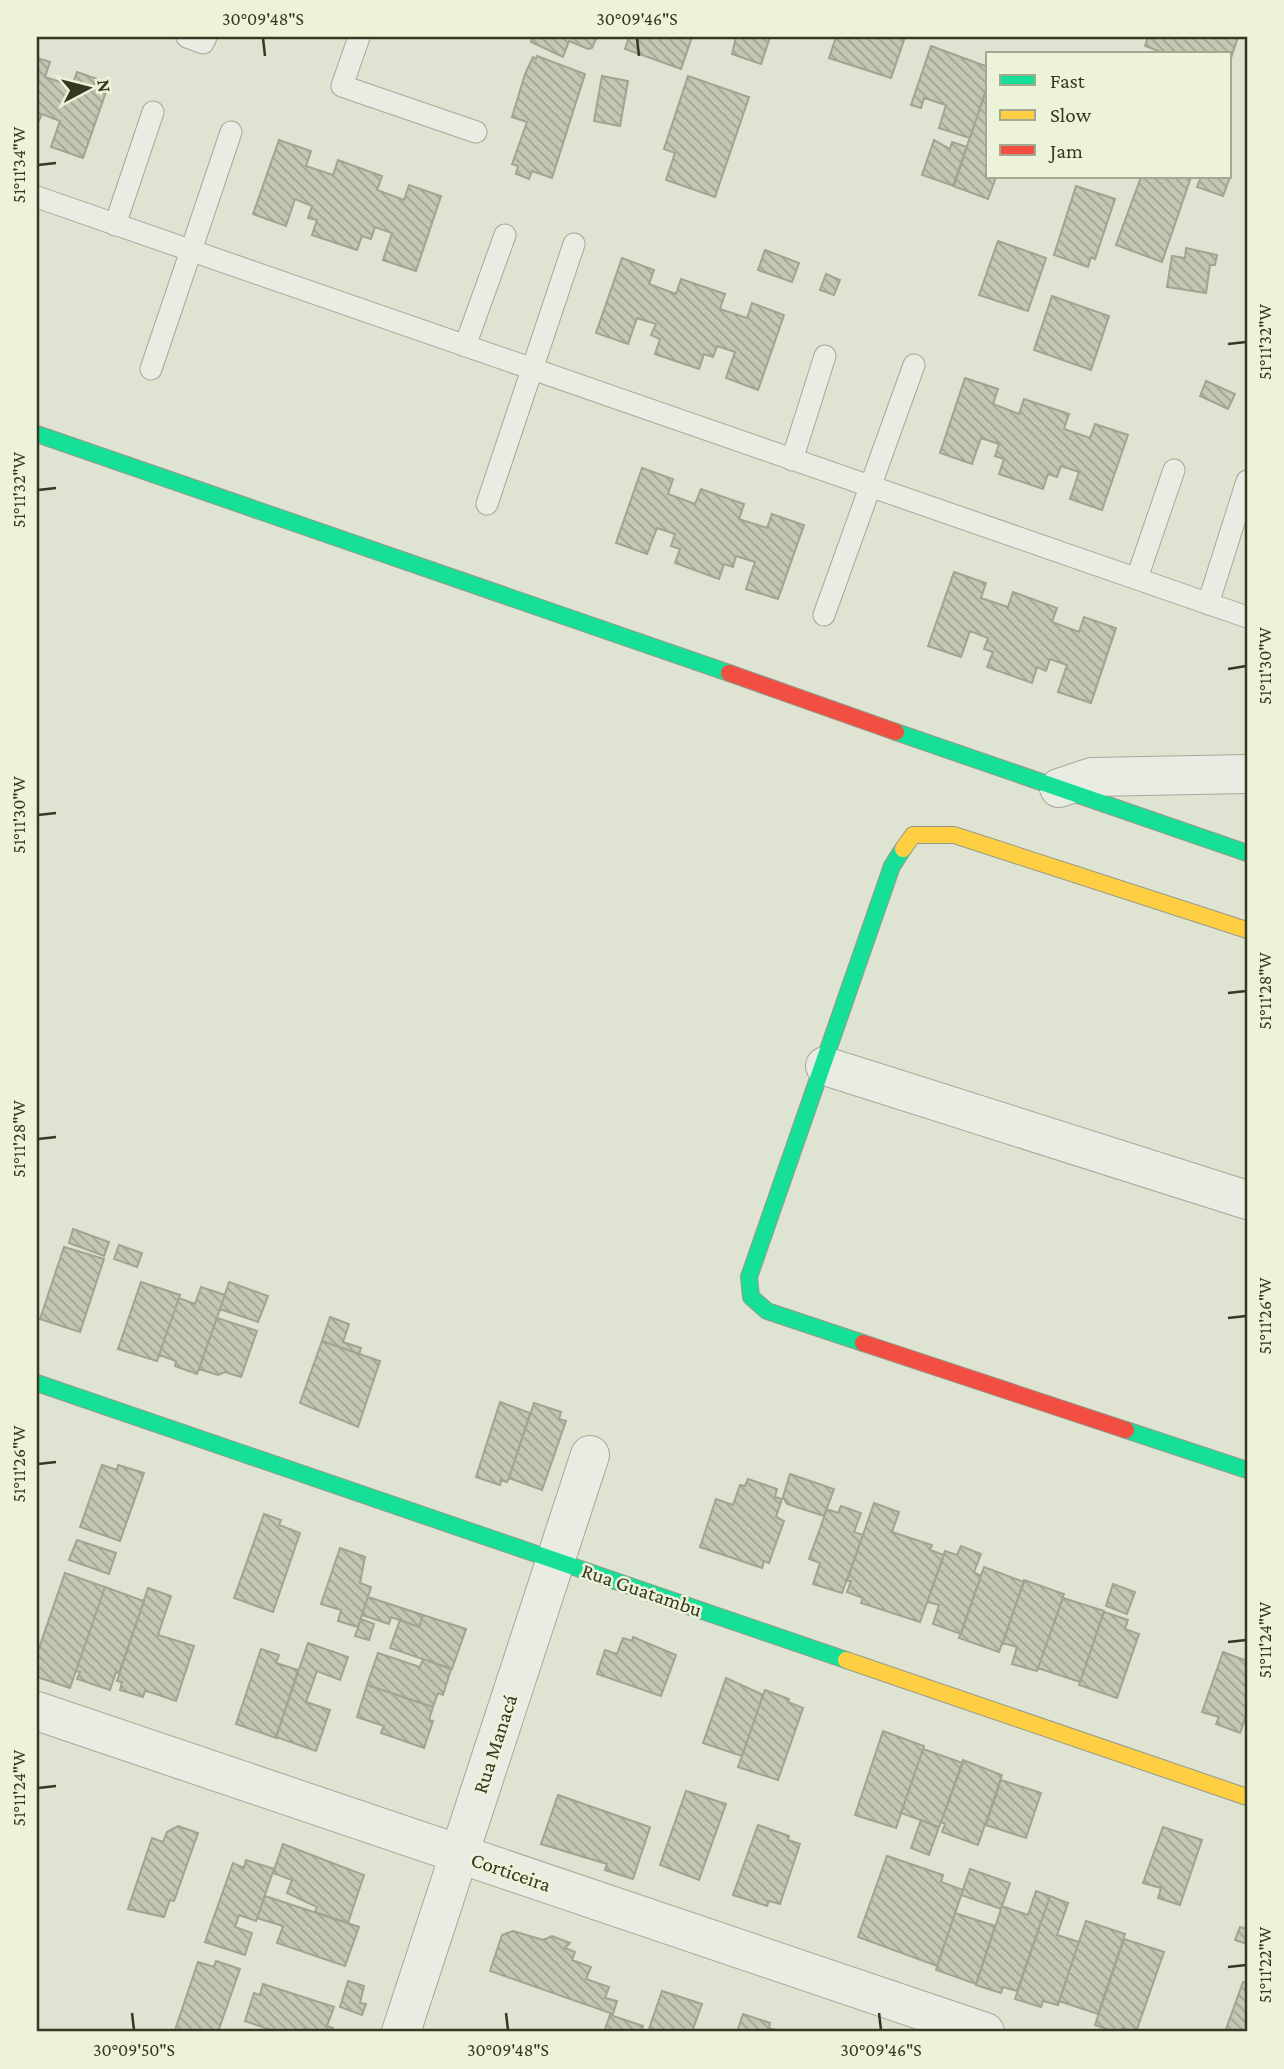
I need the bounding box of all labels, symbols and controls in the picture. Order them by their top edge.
text: 30°09'48"S [222,9,304,29]
text: 30°09'46"S [596,9,678,29]
north arrow [52,52,122,122]
legend [986,52,1232,178]
text: Fast [1050,69,1086,93]
text: N [93,78,116,94]
text: Slow [1050,103,1092,127]
text: 51°11'34"W [9,126,29,203]
text: Jam [1048,139,1083,163]
text: 51°11'32"W [1255,304,1275,380]
text: 51°11'32"W [9,452,29,528]
text: 51°11'30"W [1255,627,1275,705]
text: 51°11'30"W [9,776,29,854]
text: 51°11'28"W [1255,952,1275,1030]
text: 51°11'28"W [9,1100,29,1178]
text: 51°11'26"W [1255,1277,1275,1355]
text: 51°11'26"W [9,1425,29,1503]
street label: Rua Guatambu [579,1558,705,1622]
text: 51°11'24"W [1255,1601,1275,1678]
street label: Rua Manacá [468,1691,522,1797]
text: 51°11'24"W [9,1749,29,1826]
street label: Corticeira [468,1847,554,1897]
text: 51°11'22"W [1255,1926,1275,2003]
text: 30°09'50"S [93,2040,175,2060]
text: 30°09'48"S [467,2040,549,2060]
text: 30°09'46"S [840,2040,922,2060]

